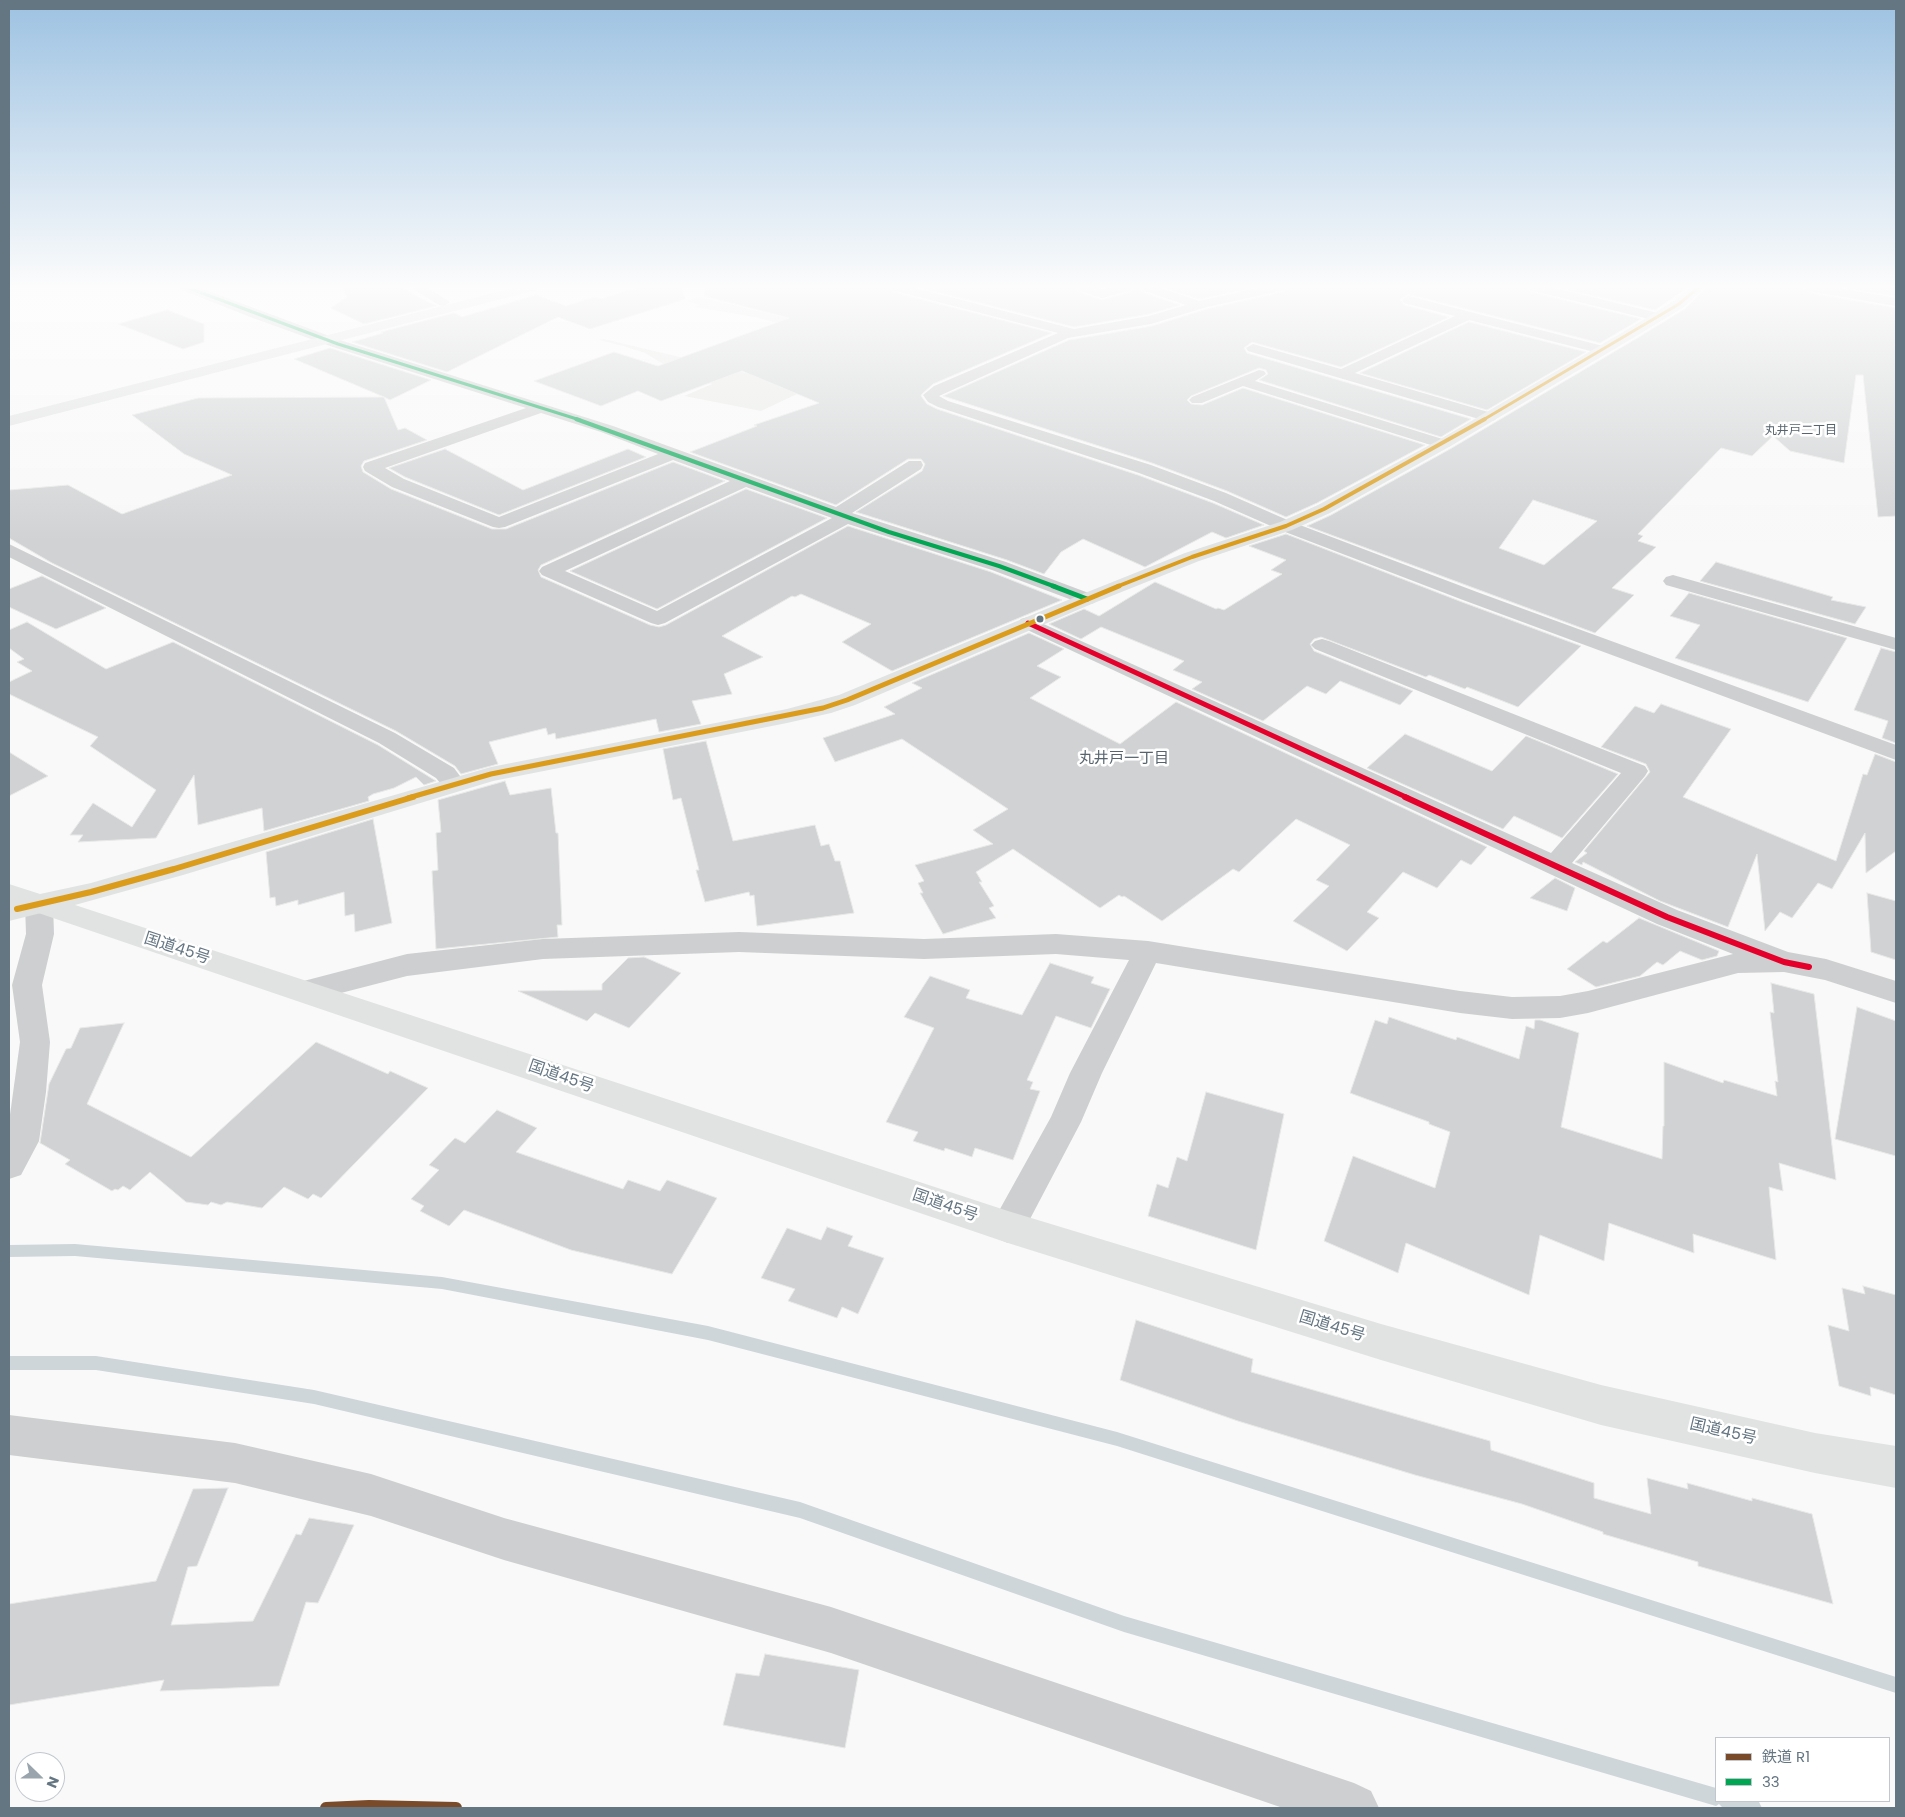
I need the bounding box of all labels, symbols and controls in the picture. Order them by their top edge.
district label: 丸井戸二丁目 [1765,424,1837,438]
unlabelled marker [1035,614,1045,624]
district label: 丸井戸一丁目 [1079,750,1169,768]
street label: 国道45号 [142,929,212,969]
street label: 国道45号 [526,1057,596,1097]
street label: 国道45号 [910,1186,980,1226]
street label: 国道45号 [1297,1308,1367,1346]
street label: 国道45号 [1688,1415,1758,1449]
legend [1715,1737,1890,1802]
text: 鉄道 R1 [1762,1746,1810,1767]
north arrow [15,1752,65,1802]
text: 33 [1762,1771,1780,1792]
text: N [42,1774,64,1791]

